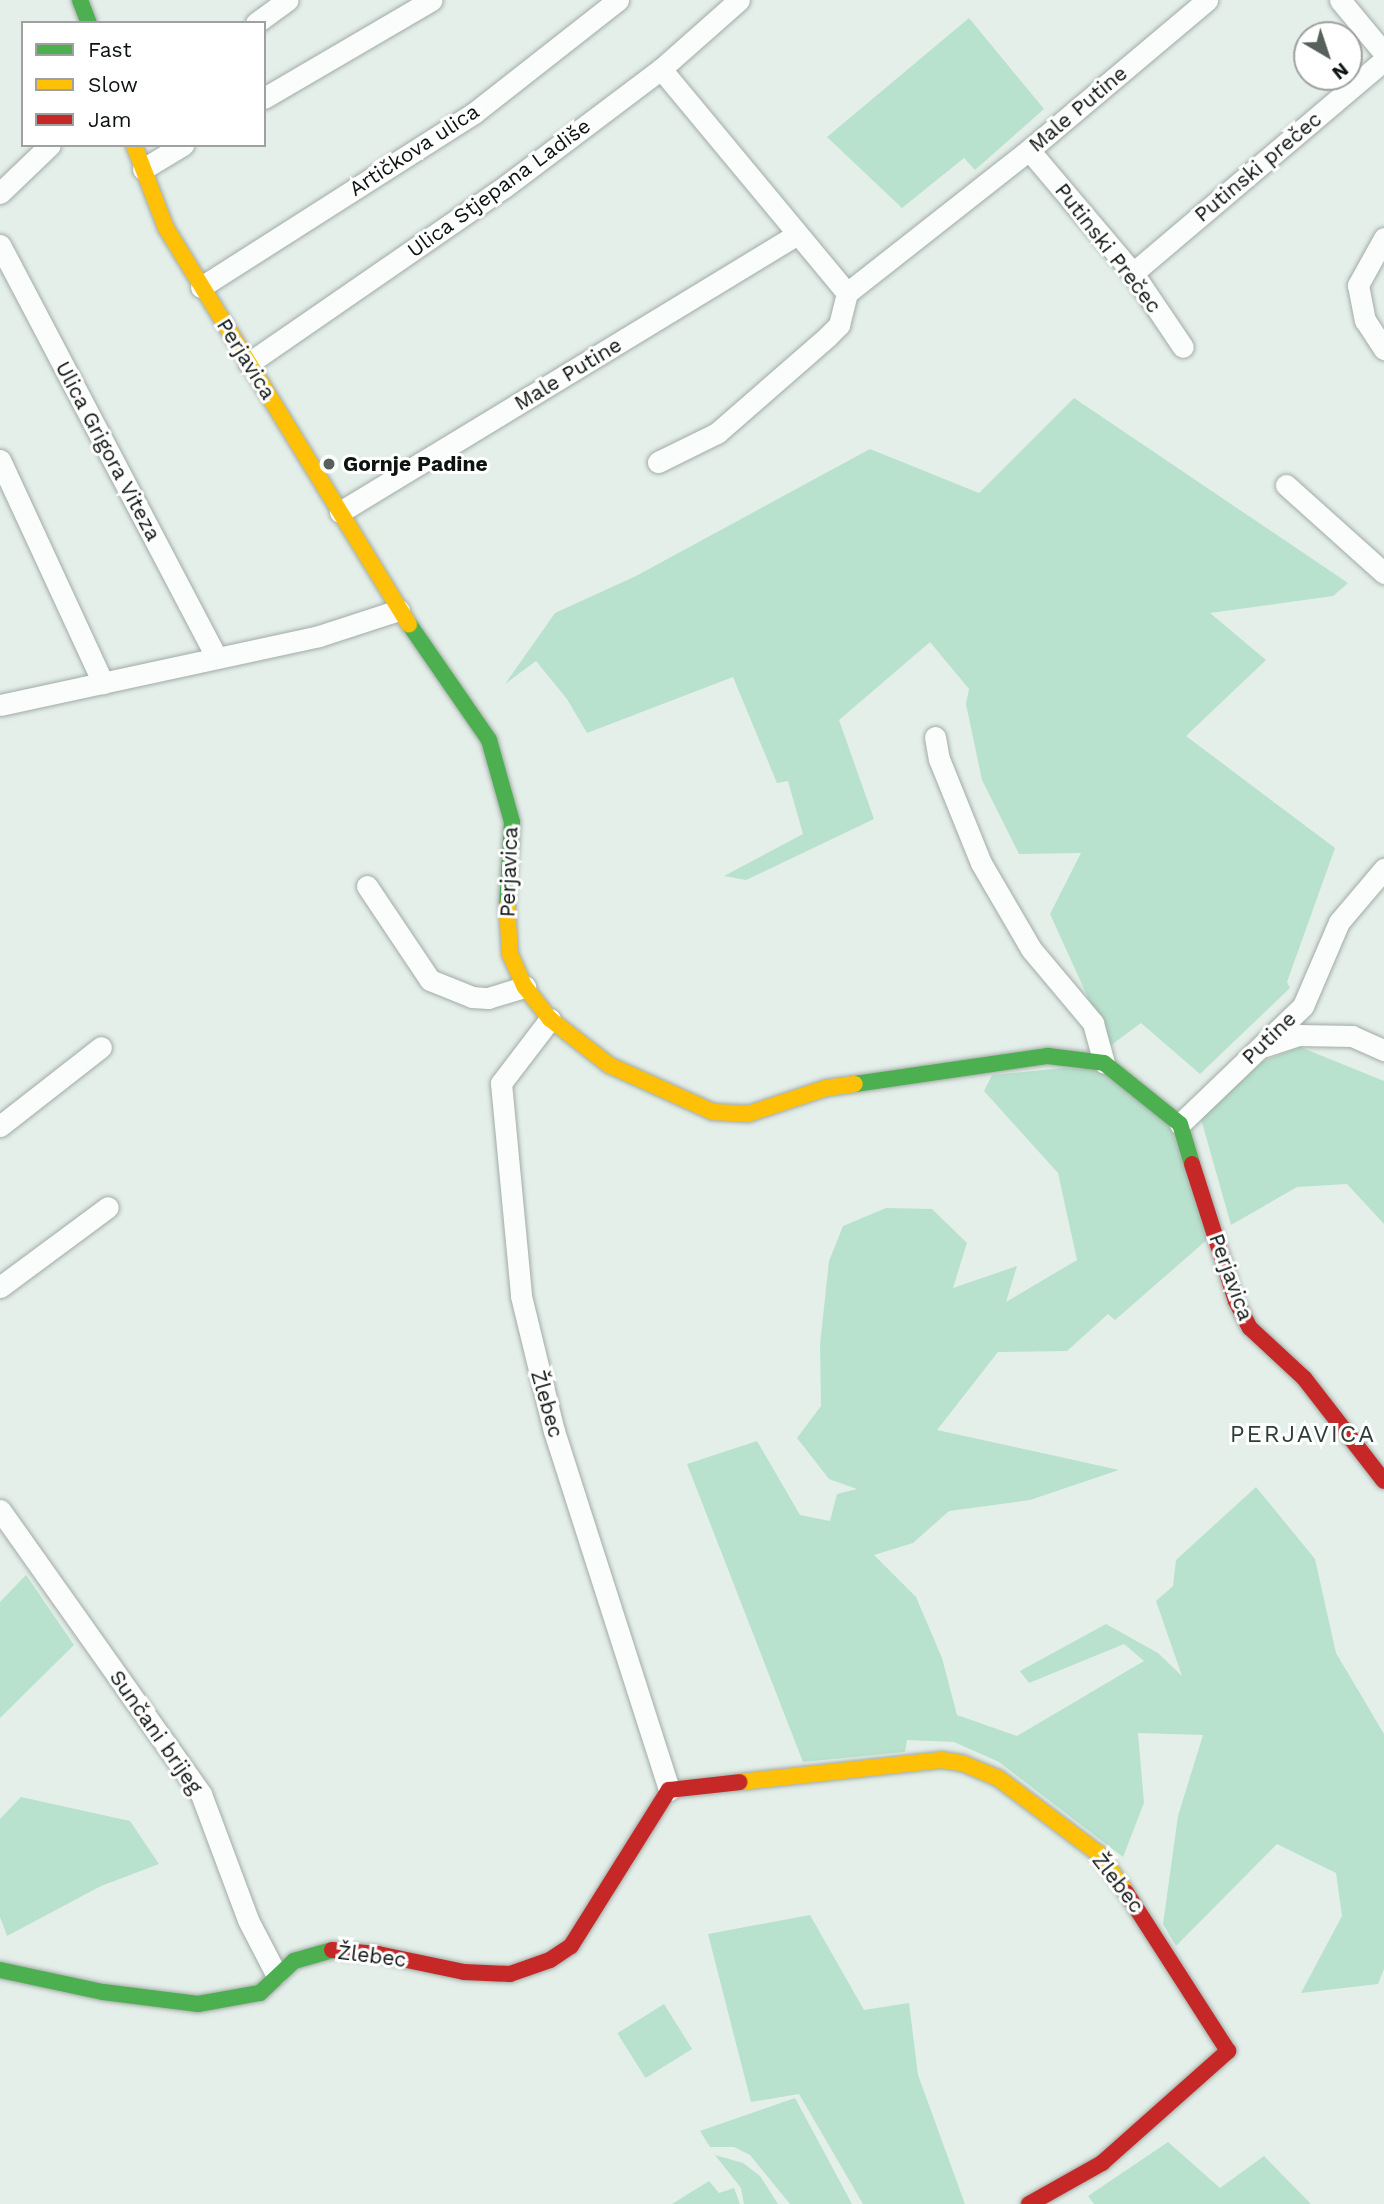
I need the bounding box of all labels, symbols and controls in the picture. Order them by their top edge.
legend [21,21,266,147]
north arrow [1293,21,1363,91]
text: Fast [88,37,132,62]
text: N [1328,58,1353,85]
street label: Male Putine [1024,61,1132,157]
text: Slow [88,72,138,97]
street label: Artičkova ulica [344,98,484,202]
text: Jam [88,107,131,132]
street label: Putinski prečec [1189,107,1327,227]
street label: Ulica Stjepana Ladiše [402,113,596,263]
street label: Putinski Prečec [1050,178,1166,318]
street label: Perjavica [211,314,281,404]
street label: Male Putine [510,332,626,416]
street label: Ulica Grigora Viteza [50,356,166,546]
place label: Gornje Padine [343,451,488,477]
marker: Gornje Padine [321,456,337,472]
street label: Perjavica [495,826,523,918]
street label: Putine [1237,1006,1301,1070]
street label: Perjavica [1204,1230,1258,1324]
street label: Žlebec [525,1367,569,1441]
district label: PERJAVICA [1231,1421,1375,1449]
street label: Sunčani brijeg [104,1665,208,1799]
street label: Žlebec [1087,1848,1149,1918]
street label: Žlebec [336,1939,408,1973]

